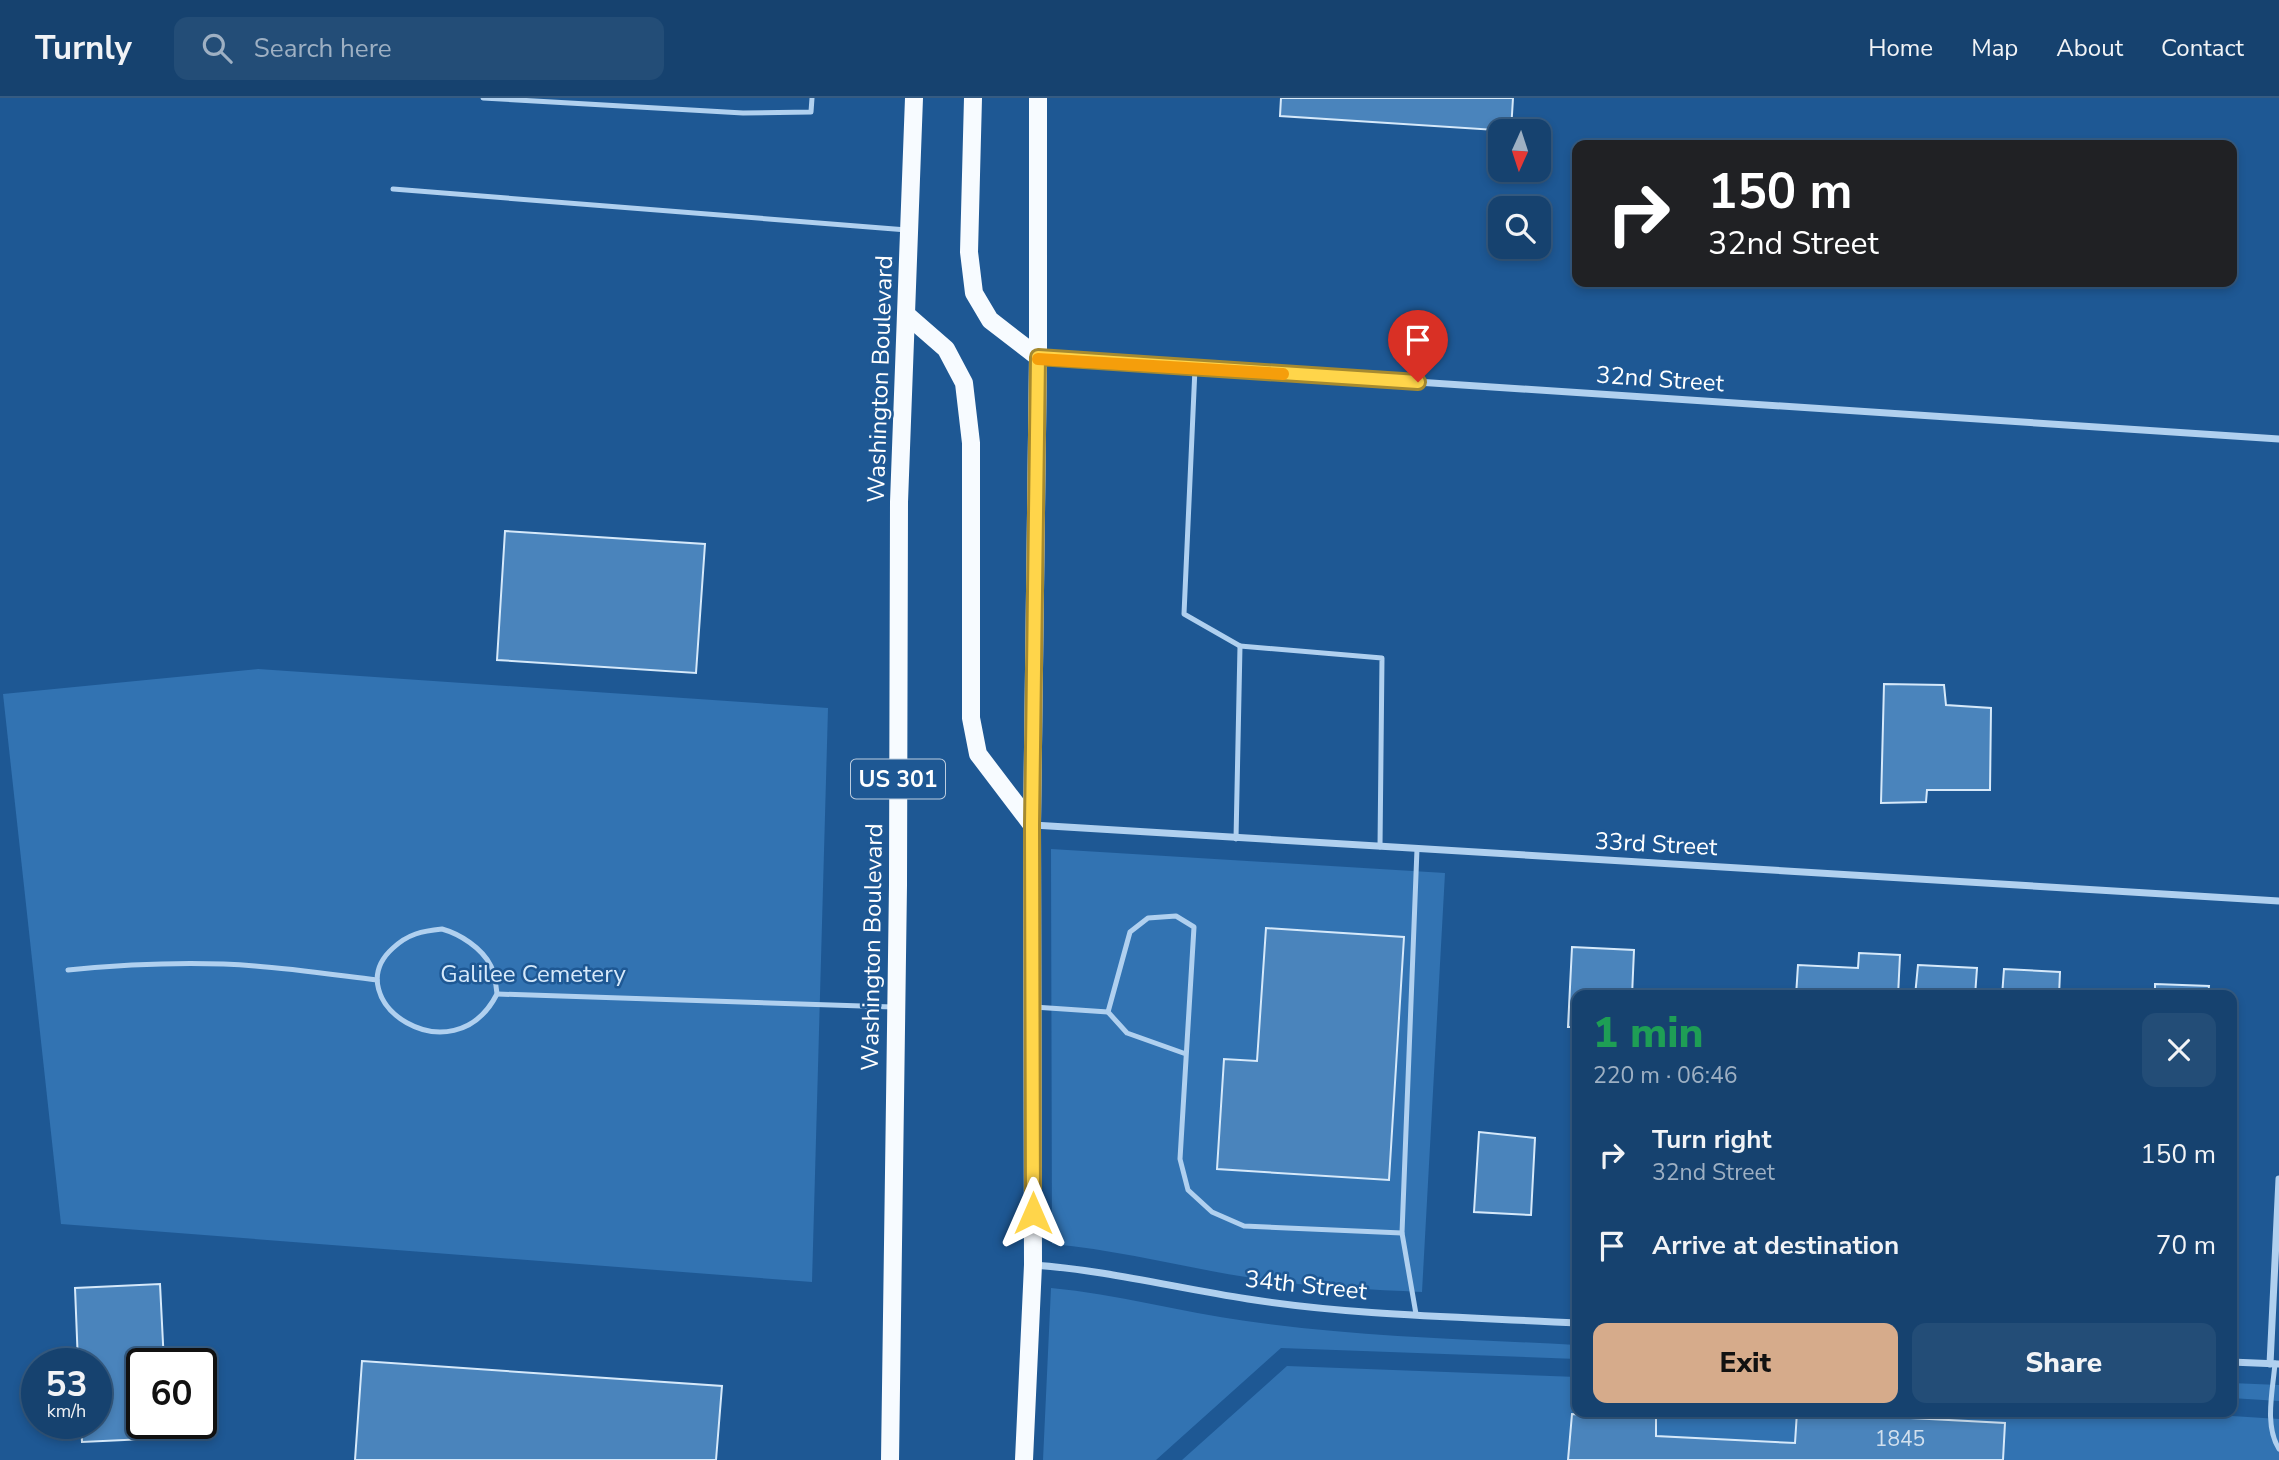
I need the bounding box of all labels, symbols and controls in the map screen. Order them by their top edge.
search box [174,17,664,80]
text: Turnly [35,26,132,71]
icon: search [198,29,236,67]
text: Search here [254,31,392,66]
text: Home [1868,32,1933,64]
text: Map [1971,32,2018,64]
text: About [2056,32,2123,64]
text: Contact [2161,32,2244,64]
north arrow [1488,119,1550,182]
map controls [1488,119,1551,259]
text: 150 m [1708,158,1852,225]
icon: right [1593,168,1684,259]
button: search [1488,196,1551,259]
text: 32nd Street [1708,222,1879,265]
street label: Washington Boulevard [860,255,900,503]
pin [1388,310,1448,382]
icon: arrive [1399,321,1437,359]
street label: 32nd Street [1595,359,1726,399]
road number: US 301 [851,760,945,799]
street label: Washington Boulevard [854,823,890,1071]
street label: 33rd Street [1594,825,1719,863]
park label: Galilee Cemetery [440,958,626,990]
text: 1 min [1593,1005,1703,1062]
button: close [2142,1013,2216,1087]
text: 220 m · 06:46 [1593,1060,1738,1091]
text: Turn right [1652,1122,1771,1157]
icon: right [1593,1136,1631,1174]
text: 150 m [2140,1137,2216,1172]
text: 32nd Street [1652,1157,1775,1188]
position arrow [996,1176,1070,1250]
icon: arrive [1593,1227,1631,1265]
text: Arrive at destination [1652,1228,1899,1263]
text: 70 m [2156,1228,2216,1263]
street label: 34th Street [1243,1263,1369,1307]
button: Exit [1593,1323,1898,1403]
button: Share [1912,1323,2216,1403]
speed limit sign: 60 [126,1348,217,1439]
text: 53 [45,1361,88,1408]
text: km/h [47,1399,86,1423]
house number: 1845 [1875,1425,1925,1453]

